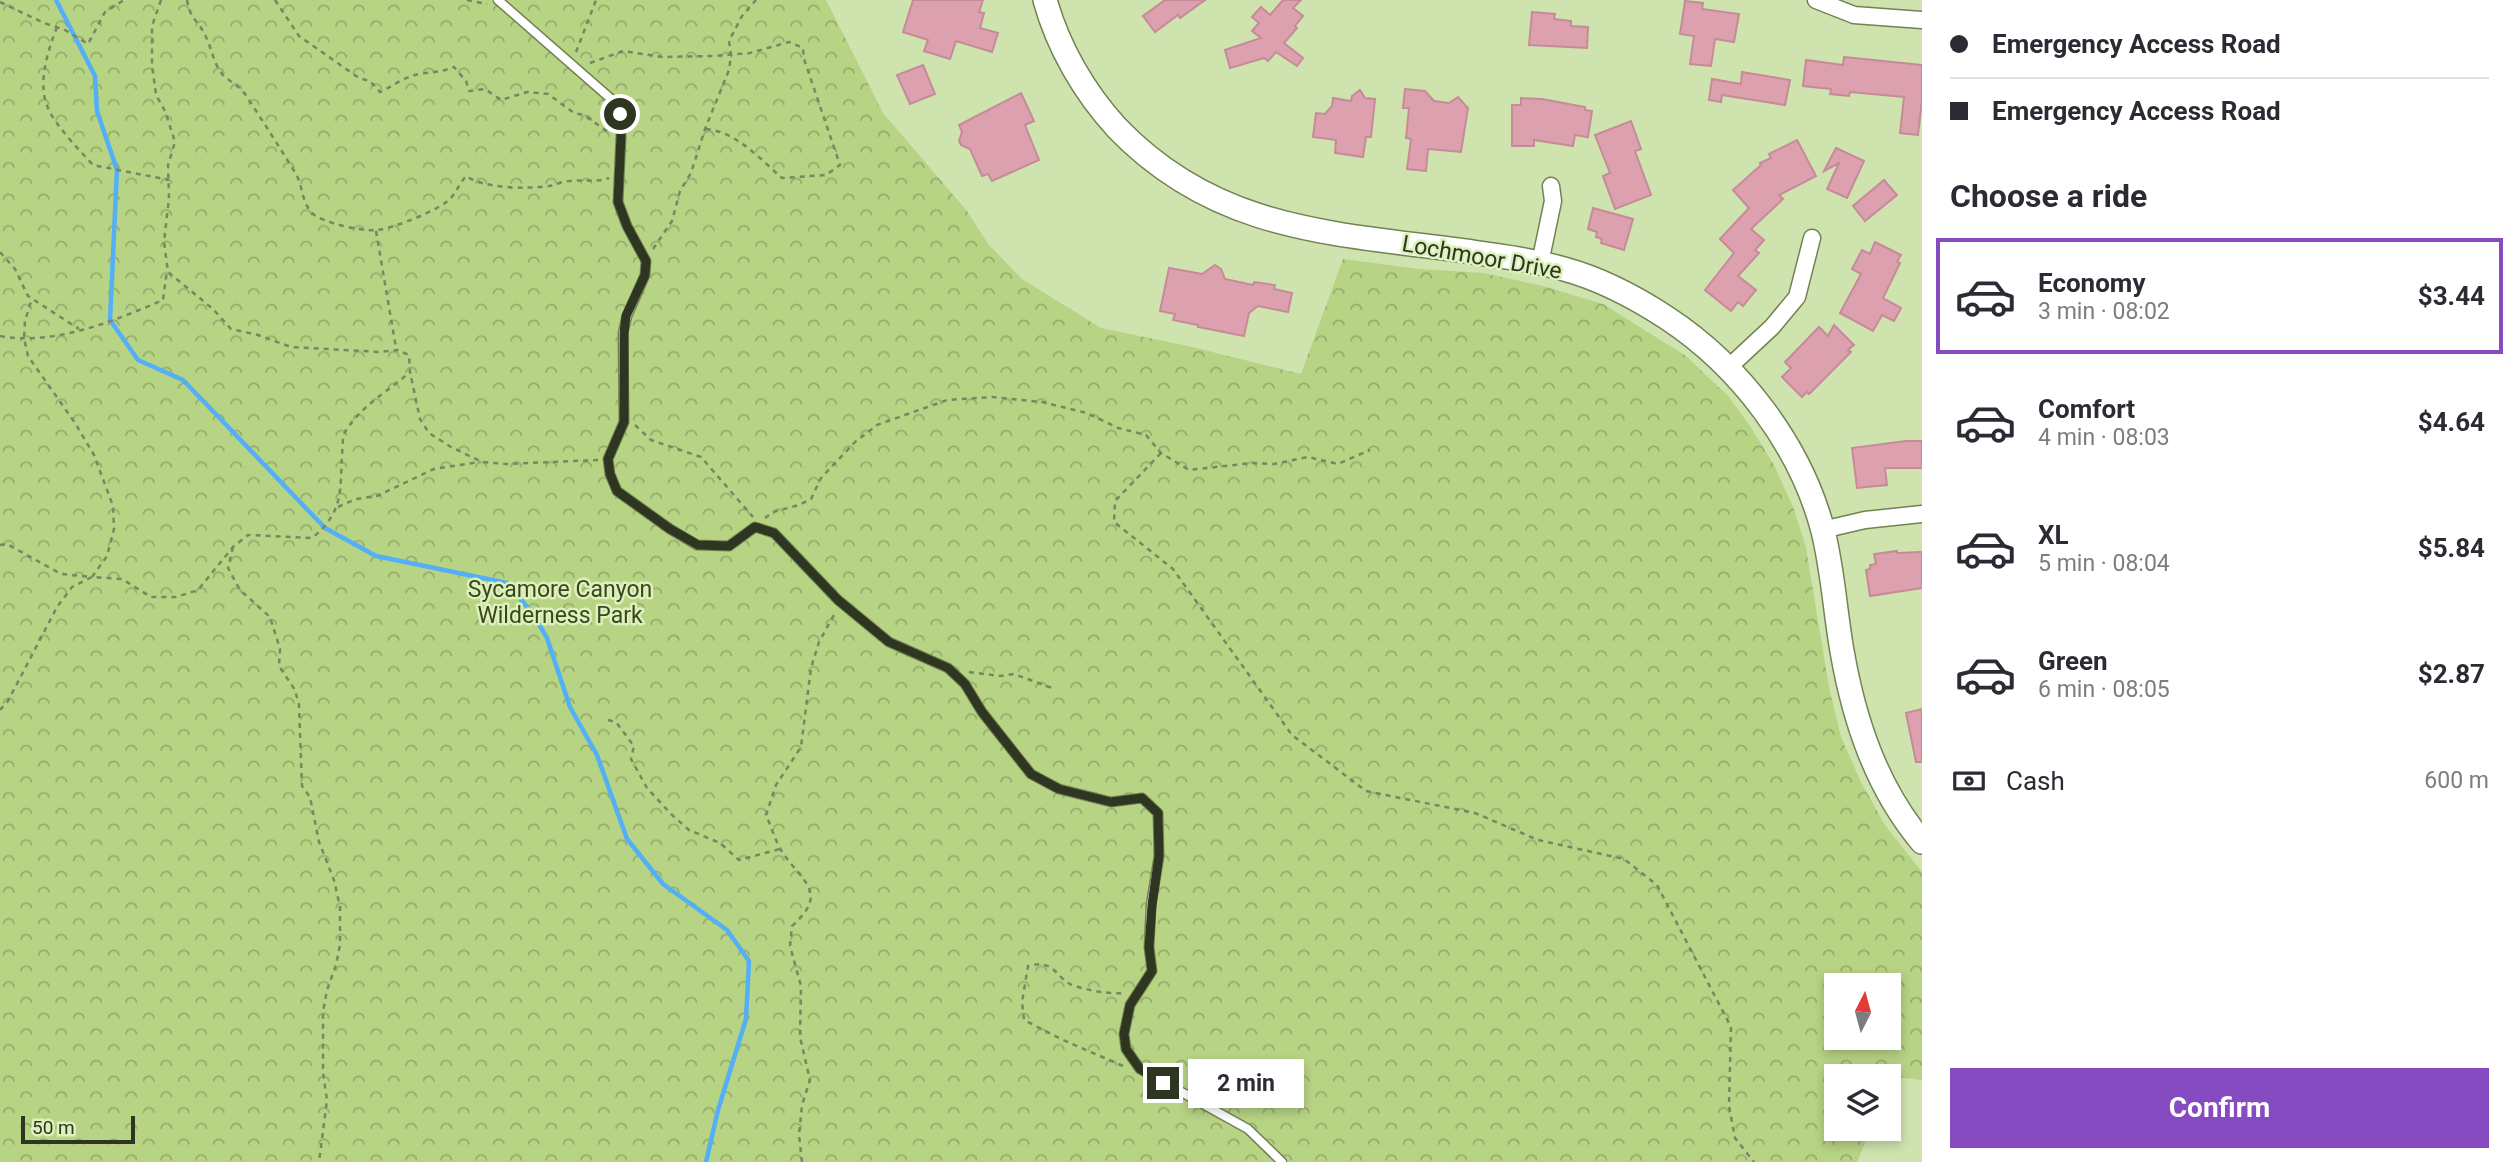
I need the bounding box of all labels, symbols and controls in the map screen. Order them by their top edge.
text: Emergency Access Road [1992,29,2281,59]
text: Emergency Access Road [1992,96,2281,126]
route start [604,98,636,130]
text: Choose a ride [1950,177,2147,215]
street label: Lochmoor Drive [1400,230,1564,285]
icon: car [1954,265,2017,328]
text: Economy [2038,268,2145,298]
text: $3.44 [2418,281,2485,311]
text: 3 min · 08:02 [2038,298,2170,325]
icon: car [1954,391,2017,454]
text: Comfort [2038,394,2135,424]
text: $4.64 [2418,407,2485,437]
text: 4 min · 08:03 [2038,424,2170,451]
icon: car [1954,517,2017,580]
text: XL [2038,520,2069,550]
text: $5.84 [2418,533,2485,563]
text: 5 min · 08:04 [2038,550,2170,577]
park label: Sycamore Canyon Wilderness Park [468,576,652,629]
icon: car [1954,643,2017,706]
text: Green [2038,646,2108,676]
text: $2.87 [2418,659,2485,689]
text: 6 min · 08:05 [2038,676,2170,703]
icon: cash [1950,762,1988,800]
text: Cash [2006,766,2065,796]
text: 600 m [2424,767,2489,794]
north arrow [1824,973,1900,1050]
map controls [1824,973,1901,1141]
callout: 2 min [1188,1058,1303,1108]
button: layers [1824,1064,1901,1141]
route end [1147,1067,1179,1099]
button: Confirm [1950,1068,2489,1148]
text: 2 min [1217,1070,1275,1097]
scale bar [21,1113,135,1145]
text: 50 m [32,1116,75,1139]

